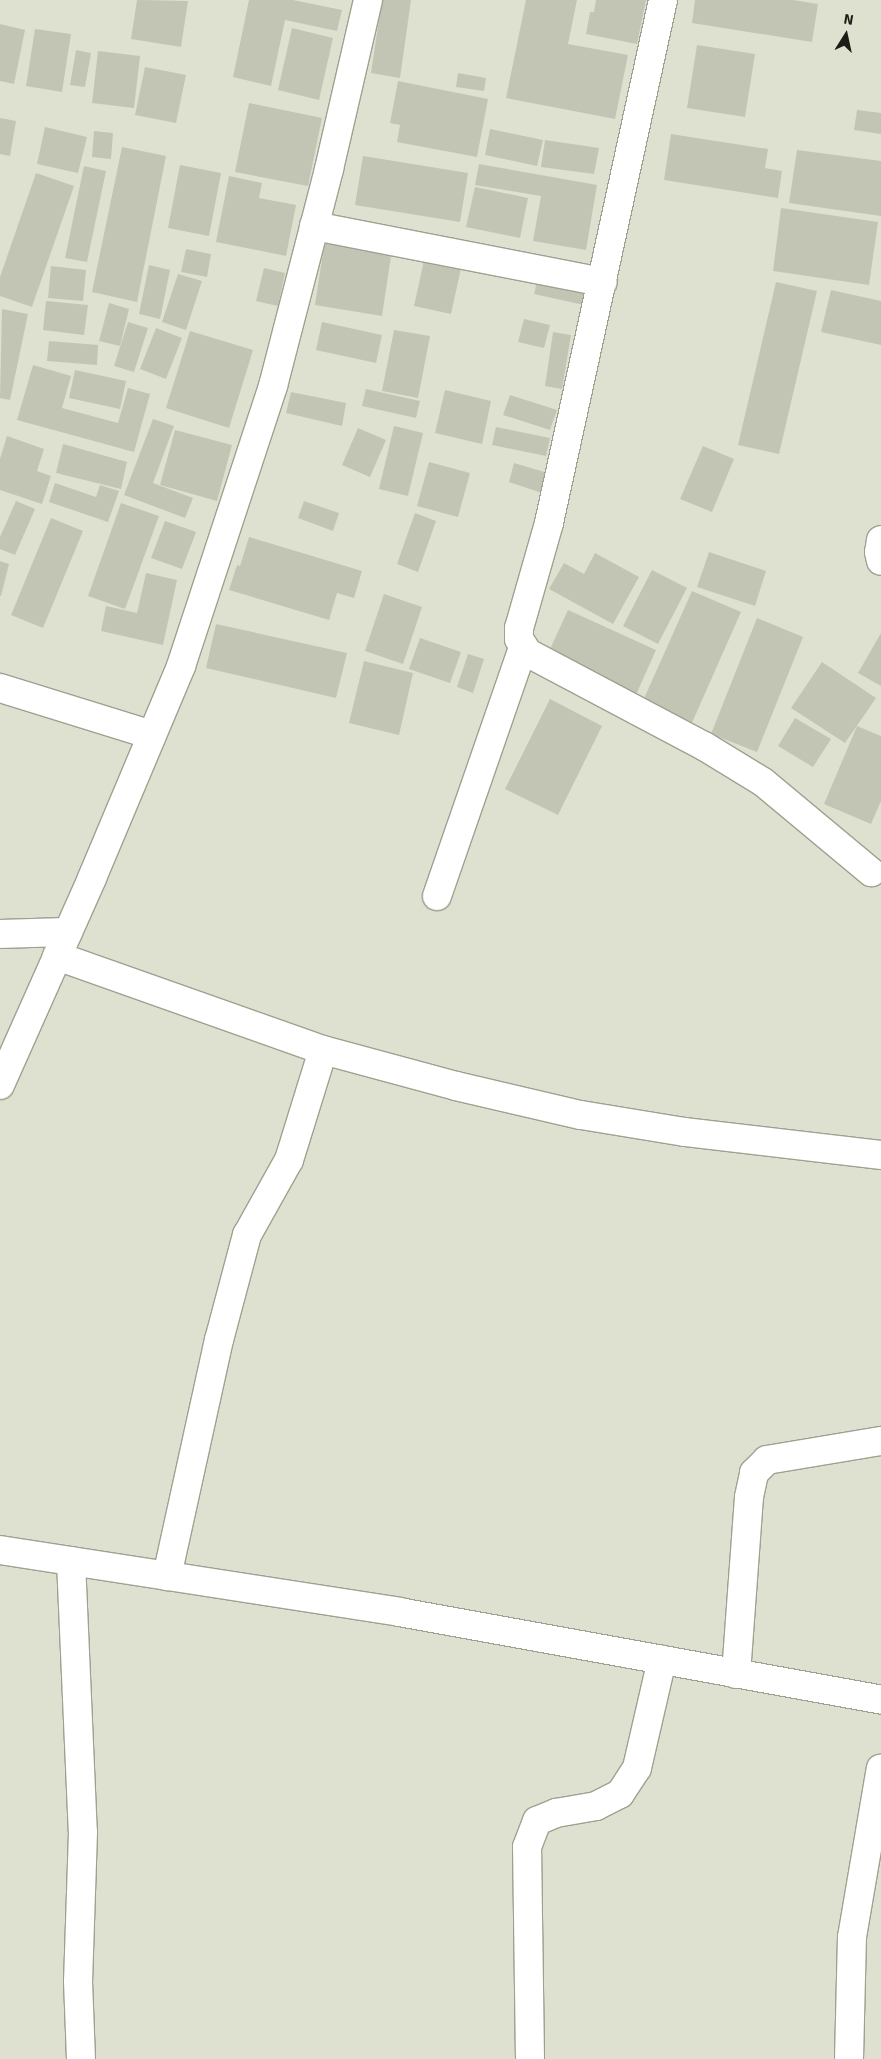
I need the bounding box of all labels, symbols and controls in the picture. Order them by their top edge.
north arrow [821,10,871,60]
text: N [842,11,855,29]

